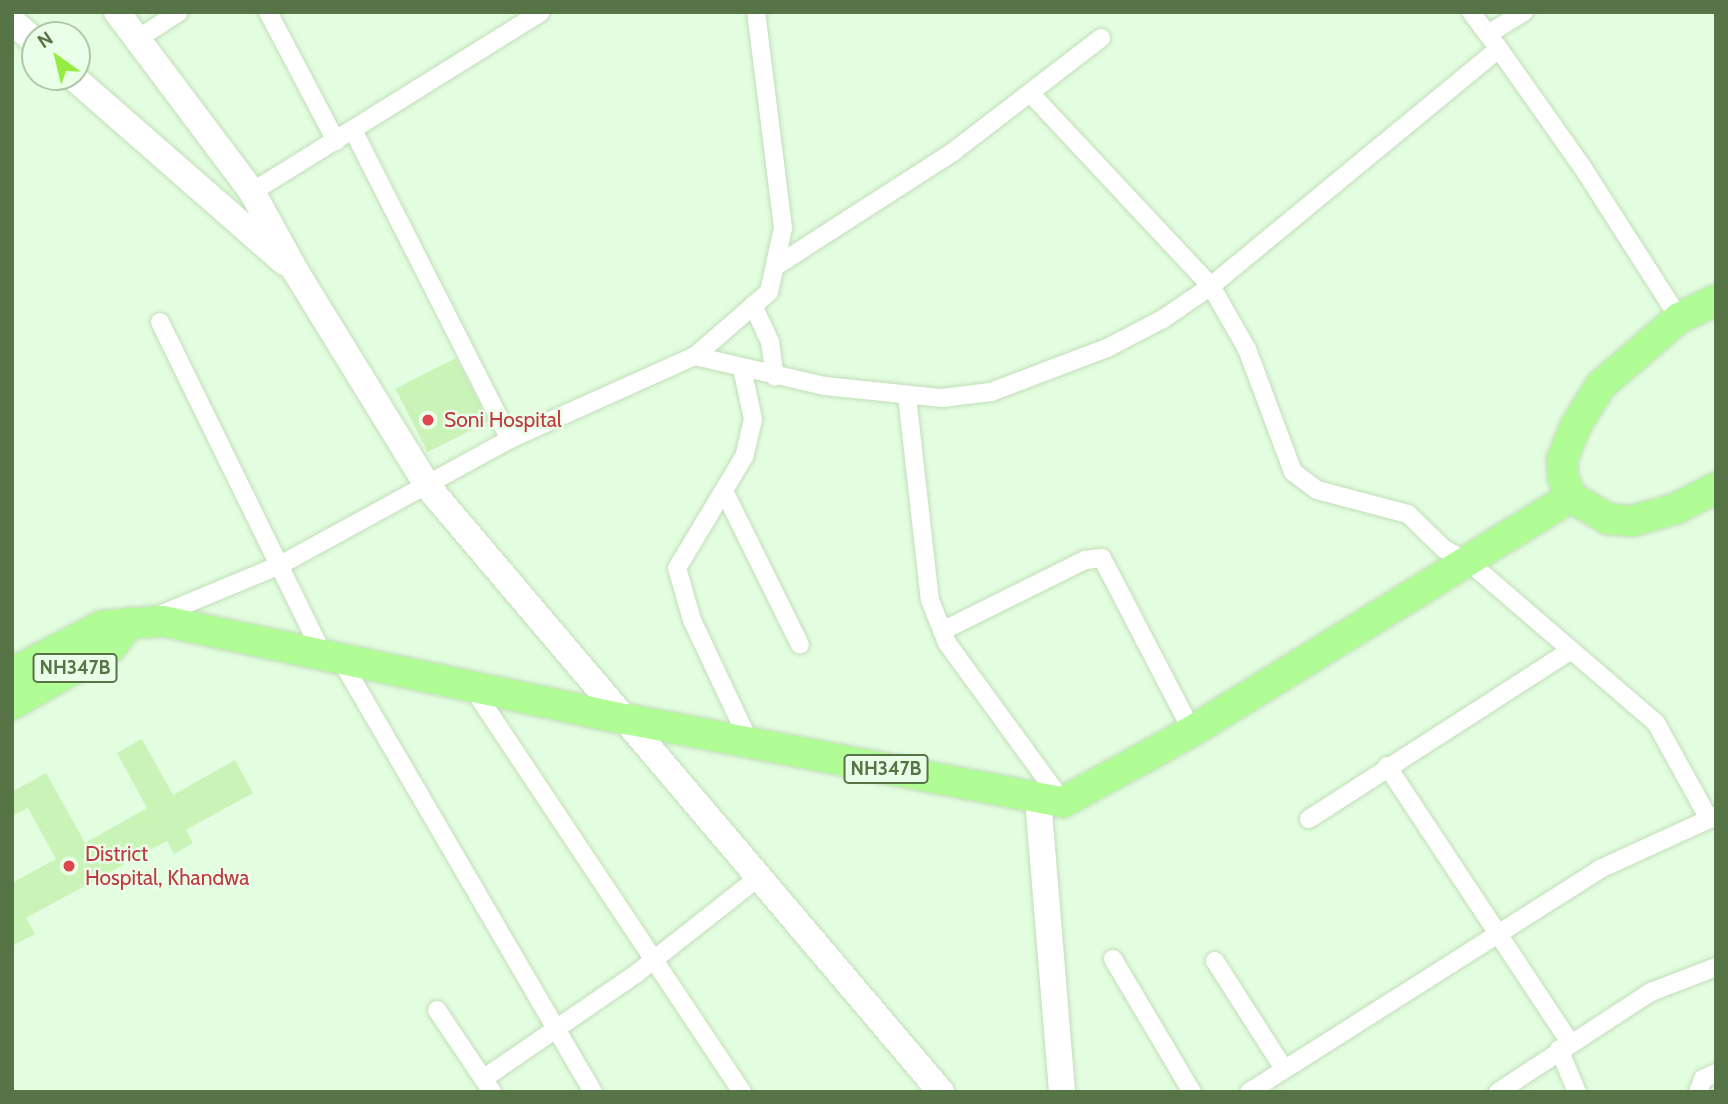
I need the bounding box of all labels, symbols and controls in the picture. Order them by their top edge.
north arrow [21,21,91,91]
text: N [33,27,57,53]
place label: Soni Hospital [444,407,562,433]
marker: Soni Hospital [418,410,438,430]
road number: NH347B [31,652,119,684]
road number: NH347B [842,754,930,784]
place label: District Hospital, Khandwa [85,841,249,891]
marker: District Hospital, Khandwa [59,856,79,876]

